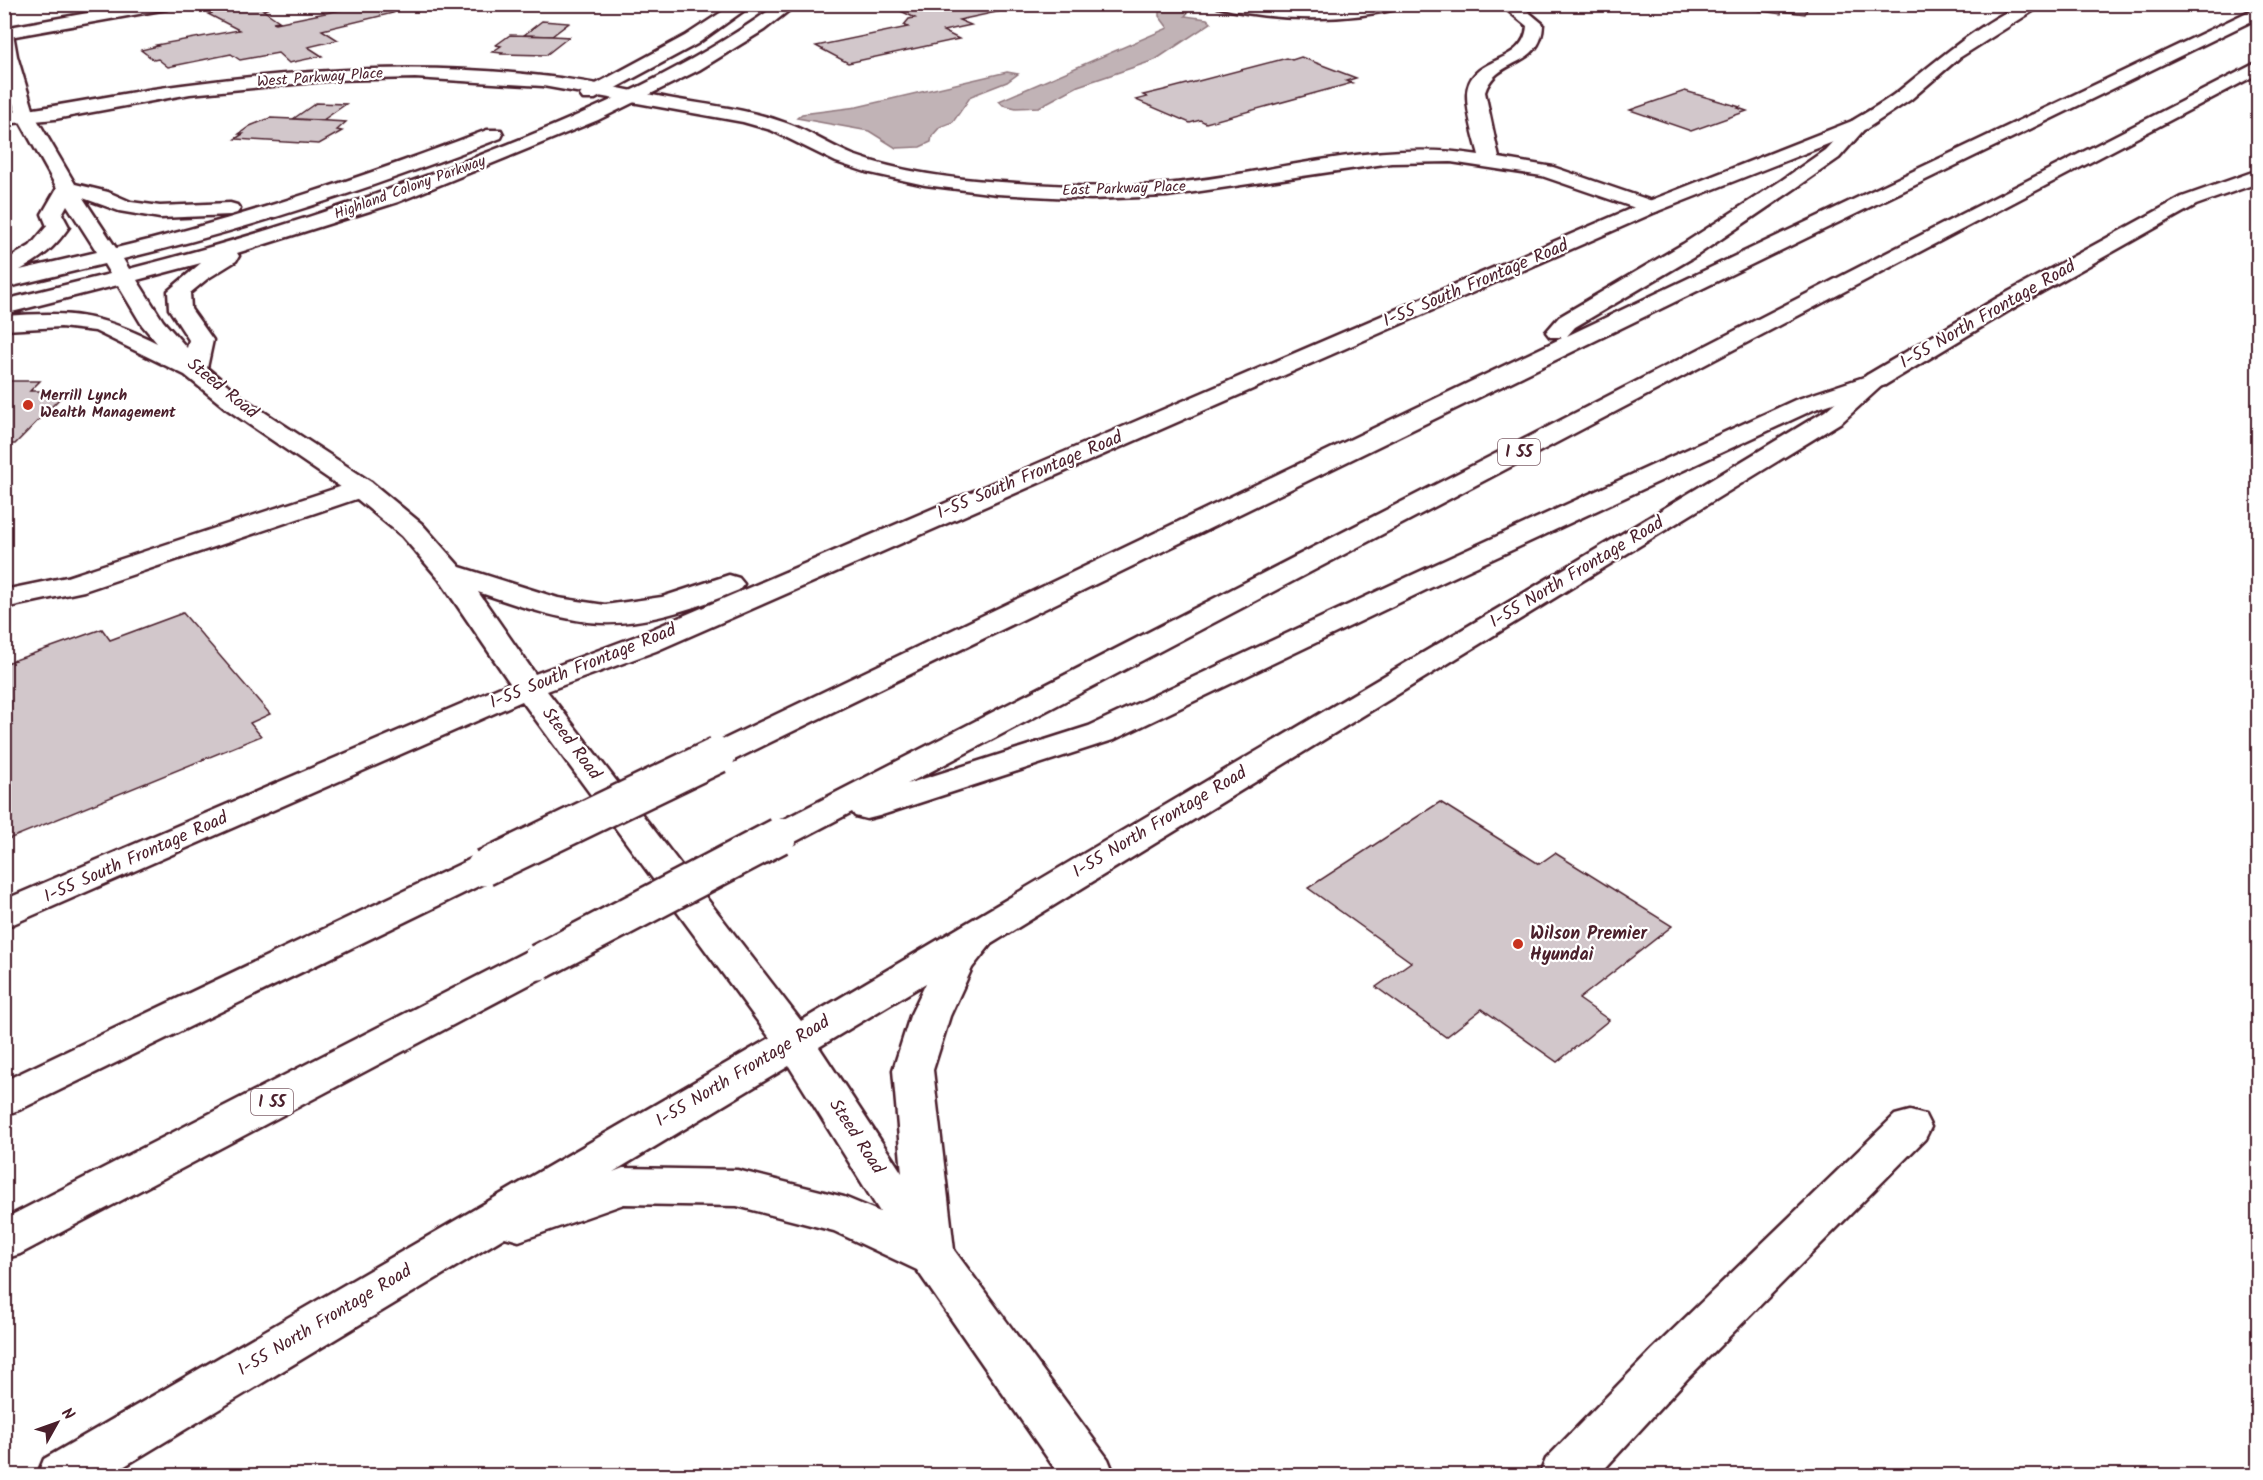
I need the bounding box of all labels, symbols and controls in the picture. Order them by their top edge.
street label: West Parkway Place [256,62,384,94]
street label: Highland Colony Parkway [331,149,490,227]
street label: East Parkway Place [1062,175,1186,203]
street label: I-55 South Frontage Road [1379,231,1574,336]
street label: I-55 North Frontage Road [1895,252,2082,377]
street label: Steed Road [180,351,265,428]
place label: Merrill Lynch Wealth Management [40,384,176,425]
marker: Merrill Lynch Wealth Management [21,398,35,412]
street label: I-55 South Frontage Road [933,423,1128,528]
road number: I 55 [1498,439,1540,465]
street label: I-55 North Frontage Road [1484,509,1671,637]
street label: I-55 South Frontage Road [485,616,682,718]
street label: Steed Road [534,701,609,787]
street label: I-55 North Frontage Road [1067,759,1254,887]
street label: I-55 South Frontage Road [39,804,234,912]
place label: Wilson Premier Hyundai [1530,920,1649,970]
marker: Wilson Premier Hyundai [1511,937,1525,951]
street label: I-55 North Frontage Road [650,1008,837,1136]
road number: I 55 [251,1089,293,1115]
street label: Steed Road [821,1093,892,1181]
street label: I-55 North Frontage Road [232,1257,419,1385]
north arrow [27,1393,87,1453]
text: N [55,1402,80,1426]

